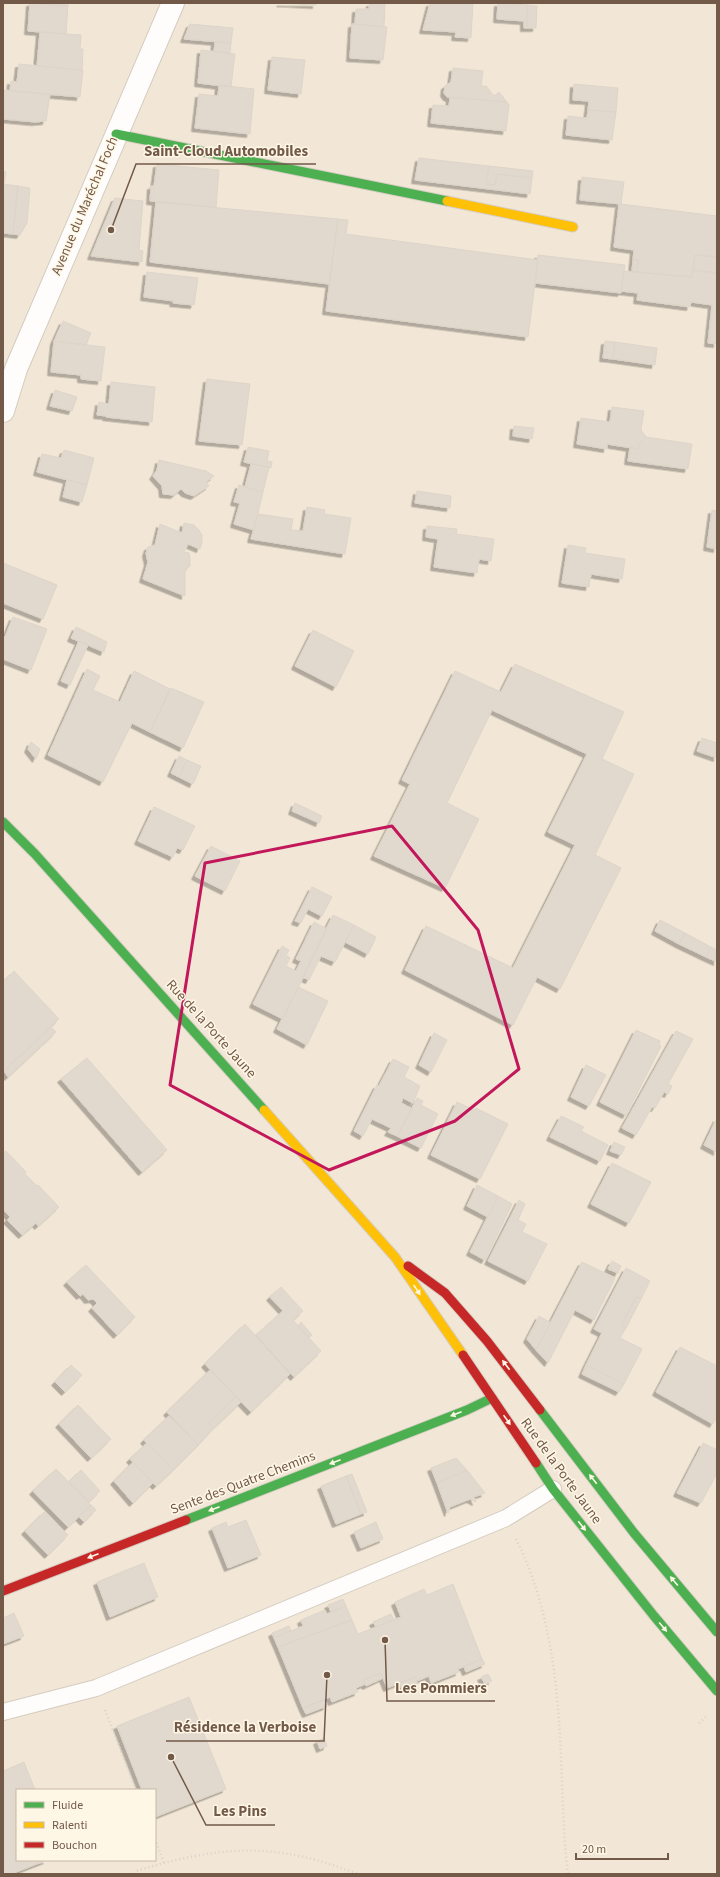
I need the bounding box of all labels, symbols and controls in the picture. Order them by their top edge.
street label: Avenue du Maréchal Foch [47,134,123,278]
callout: Saint-Cloud Automobiles [136,137,316,164]
text: Saint-Cloud Automobiles [144,141,308,162]
street label: Rue de la Porte Jaune [161,975,261,1083]
one-way arrow [413,1285,421,1295]
one-way arrow [502,1360,510,1370]
one-way arrow [450,1412,462,1418]
street label: Rue de la Porte Jaune [516,1414,606,1528]
one-way arrow [503,1415,511,1425]
street label: Sente des Quatre Chemins [168,1446,319,1520]
one-way arrow [329,1459,341,1465]
one-way arrow [589,1474,597,1485]
one-way arrow [208,1506,220,1512]
one-way arrow [577,1520,586,1531]
one-way arrow [87,1554,99,1560]
one-way arrow [670,1575,679,1586]
one-way arrow [659,1622,668,1632]
callout: Les Pommiers [387,1674,495,1701]
text: Les Pommiers [395,1678,487,1699]
callout: Résidence la Verboise [166,1714,324,1741]
text: Résidence la Verboise [174,1717,316,1738]
legend [16,1789,156,1861]
text: Fluide [52,1797,83,1814]
callout: Les Pins [206,1798,275,1825]
text: Les Pins [213,1801,267,1822]
text: Ralenti [52,1817,87,1834]
scale bar [576,1835,668,1861]
text: Bouchon [52,1837,97,1854]
text: 20 m [582,1841,606,1858]

